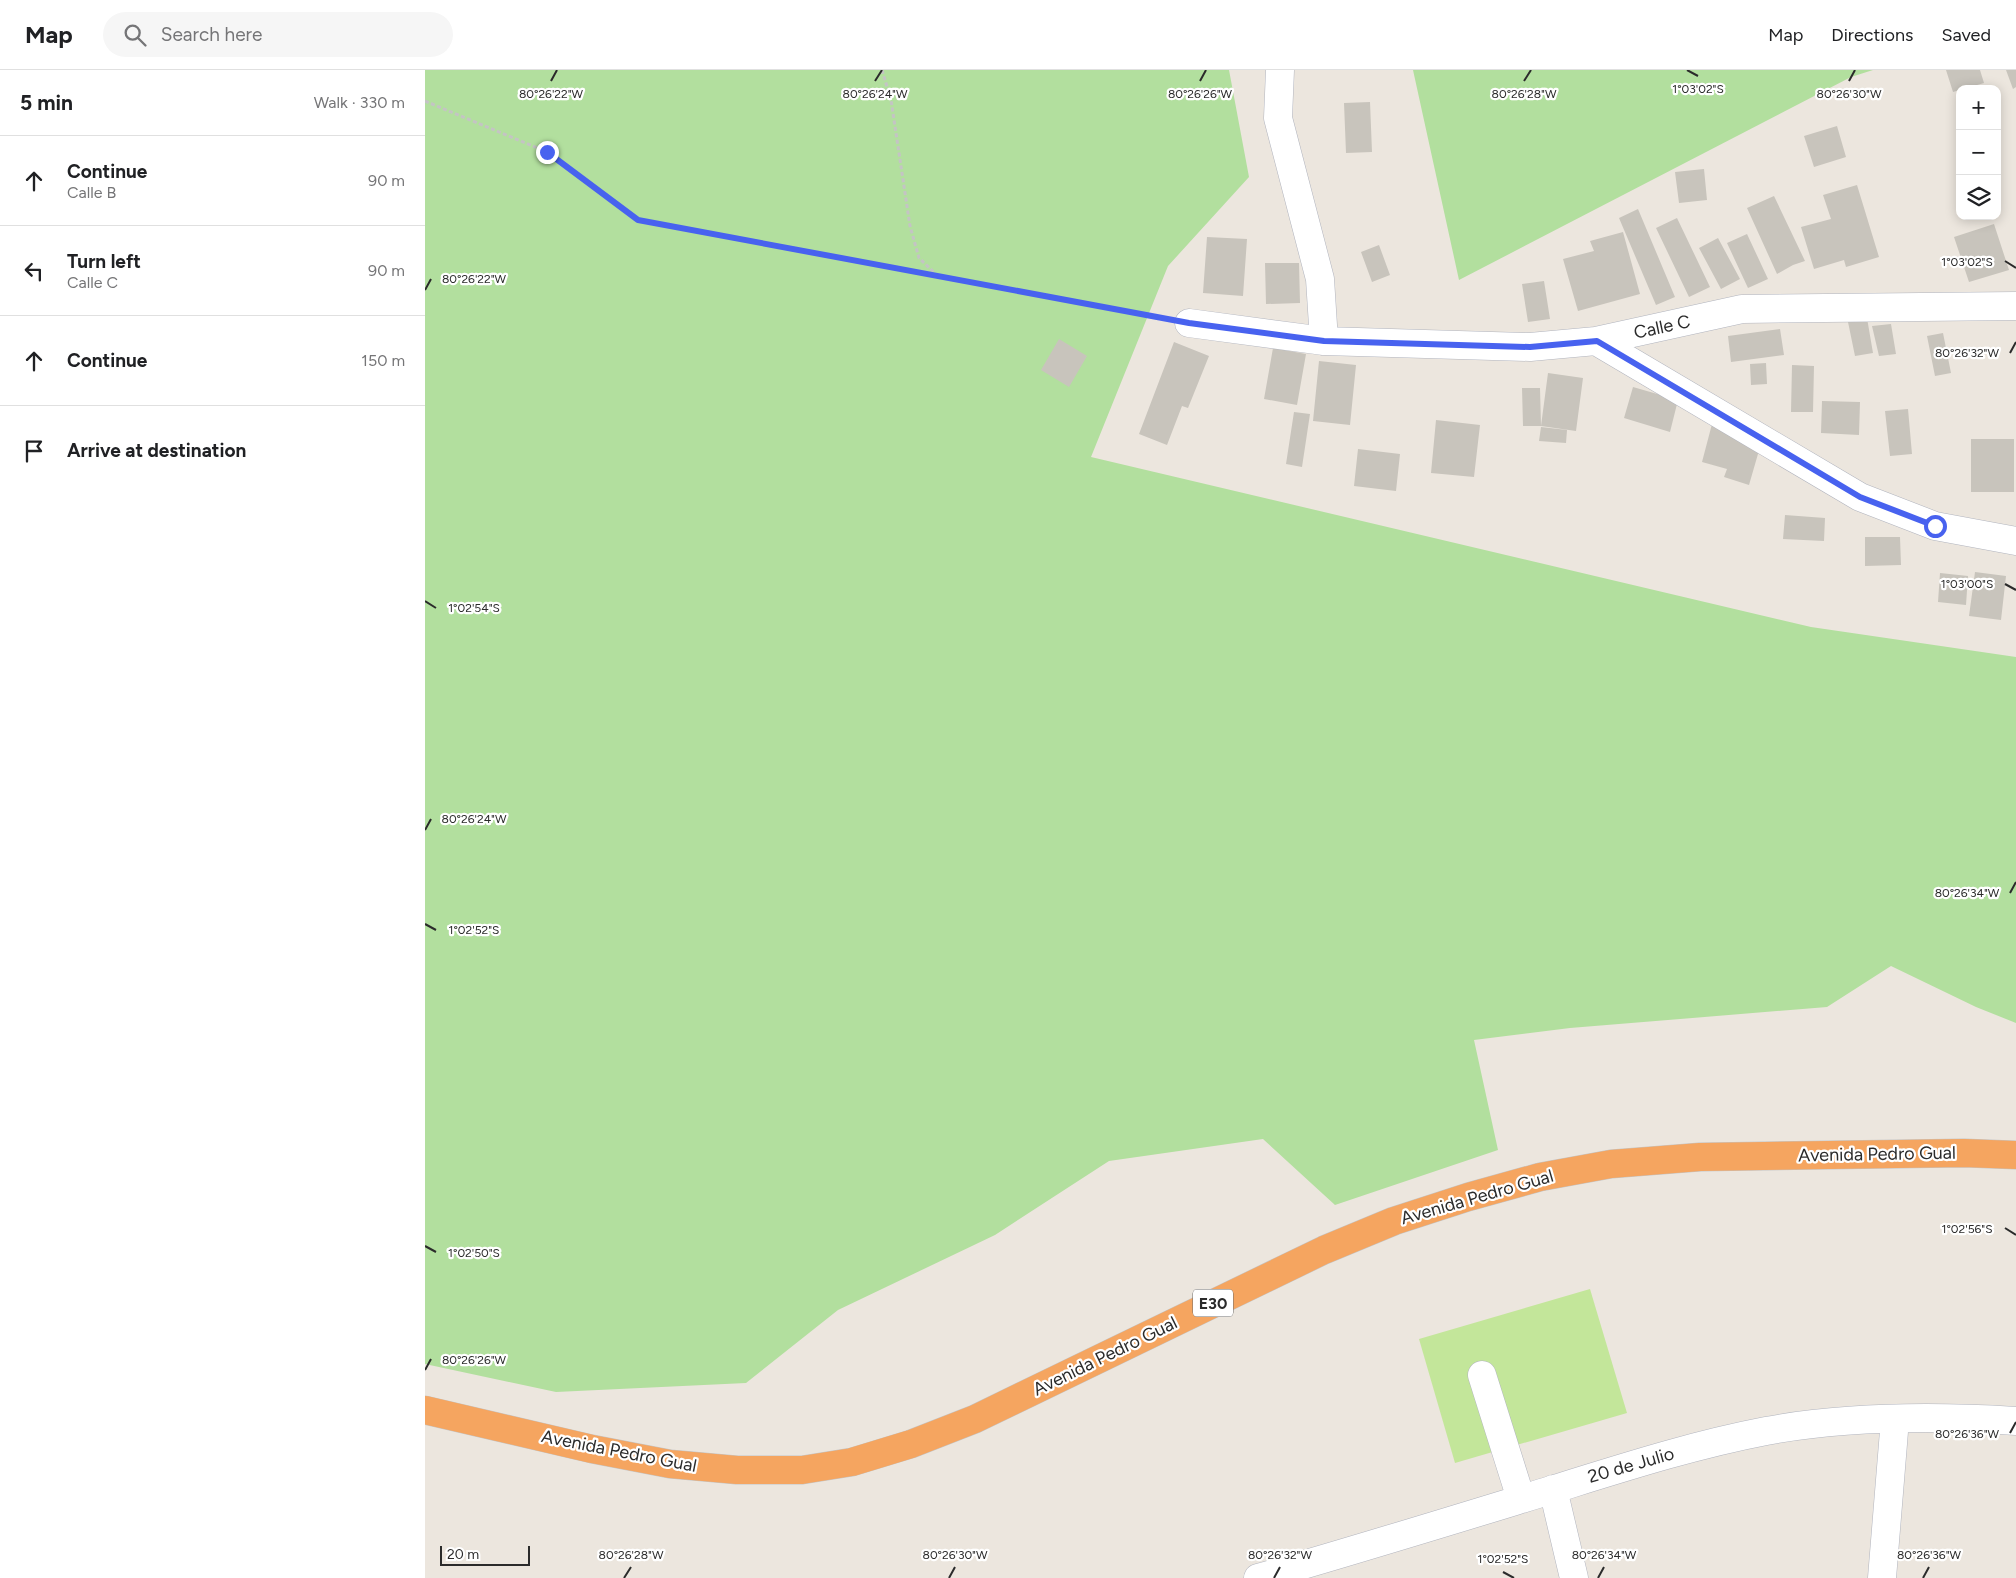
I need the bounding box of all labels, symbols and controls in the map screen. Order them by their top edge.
search box [103,12,453,57]
text: Map [25,20,73,49]
icon: search [121,21,149,49]
text: Search here [161,23,262,46]
text: Map [1768,24,1803,46]
text: Directions [1831,24,1913,46]
text: Saved [1941,24,1991,46]
text: 1°03'02"S [1672,82,1724,96]
map controls [1956,85,2001,220]
button: + [1956,85,2001,130]
text: 80°26'22"W [519,87,584,101]
text: 80°26'24"W [843,87,908,101]
text: 80°26'26"W [1168,87,1233,101]
text: 80°26'28"W [1492,87,1557,101]
text: 80°26'30"W [1817,87,1882,101]
text: 5 min [20,90,73,115]
text: Walk · 330 m [314,93,405,112]
button: − [1956,130,2001,175]
route end [536,141,559,164]
text: Continue [67,160,147,183]
icon: ahead [20,167,48,195]
text: 90 m [368,171,405,190]
button: layers [1956,175,2001,220]
text: Calle B [67,183,116,202]
text: Turn left [67,250,141,273]
text: 1°03'02"S [1941,255,1993,269]
icon: left [20,257,48,285]
text: 90 m [368,261,405,280]
text: 80°26'22"W [442,272,507,286]
text: Calle C [67,273,118,292]
street label: Calle C [1632,310,1692,344]
text: 80°26'32"W [1935,346,1999,360]
icon: ahead [20,347,48,375]
text: Continue [67,349,147,372]
text: 150 m [361,351,405,370]
icon: arrive [20,437,48,465]
text: Arrive at destination [67,439,246,462]
route start [1924,515,1947,538]
text: 1°03'00"S [1941,577,1993,591]
text: 1°02'54"S [448,601,500,615]
text: 80°26'24"W [442,812,507,826]
text: 80°26'34"W [1935,886,2000,900]
text: 1°02'52"S [448,923,500,937]
street label: Avenida Pedro Gual [1798,1142,1956,1166]
street label: Avenida Pedro Gual [1398,1165,1556,1229]
text: 1°02'56"S [1941,1222,1993,1236]
text: 1°02'50"S [448,1246,500,1260]
road number: E30 [1193,1290,1233,1316]
street label: Avenida Pedro Gual [1029,1312,1181,1400]
text: 80°26'26"W [442,1353,507,1367]
street label: Avenida Pedro Gual [539,1425,699,1477]
text: 80°26'36"W [1935,1427,2000,1441]
street label: 20 de Julio [1585,1442,1677,1488]
scale bar [440,1543,530,1566]
text: 20 m [447,1546,479,1563]
text: 80°26'28"W [599,1548,664,1562]
text: 80°26'30"W [923,1548,988,1562]
text: 80°26'32"W [1248,1548,1312,1562]
text: 80°26'34"W [1572,1548,1637,1562]
text: 80°26'36"W [1897,1548,1962,1562]
text: 1°02'52"S [1477,1552,1529,1566]

